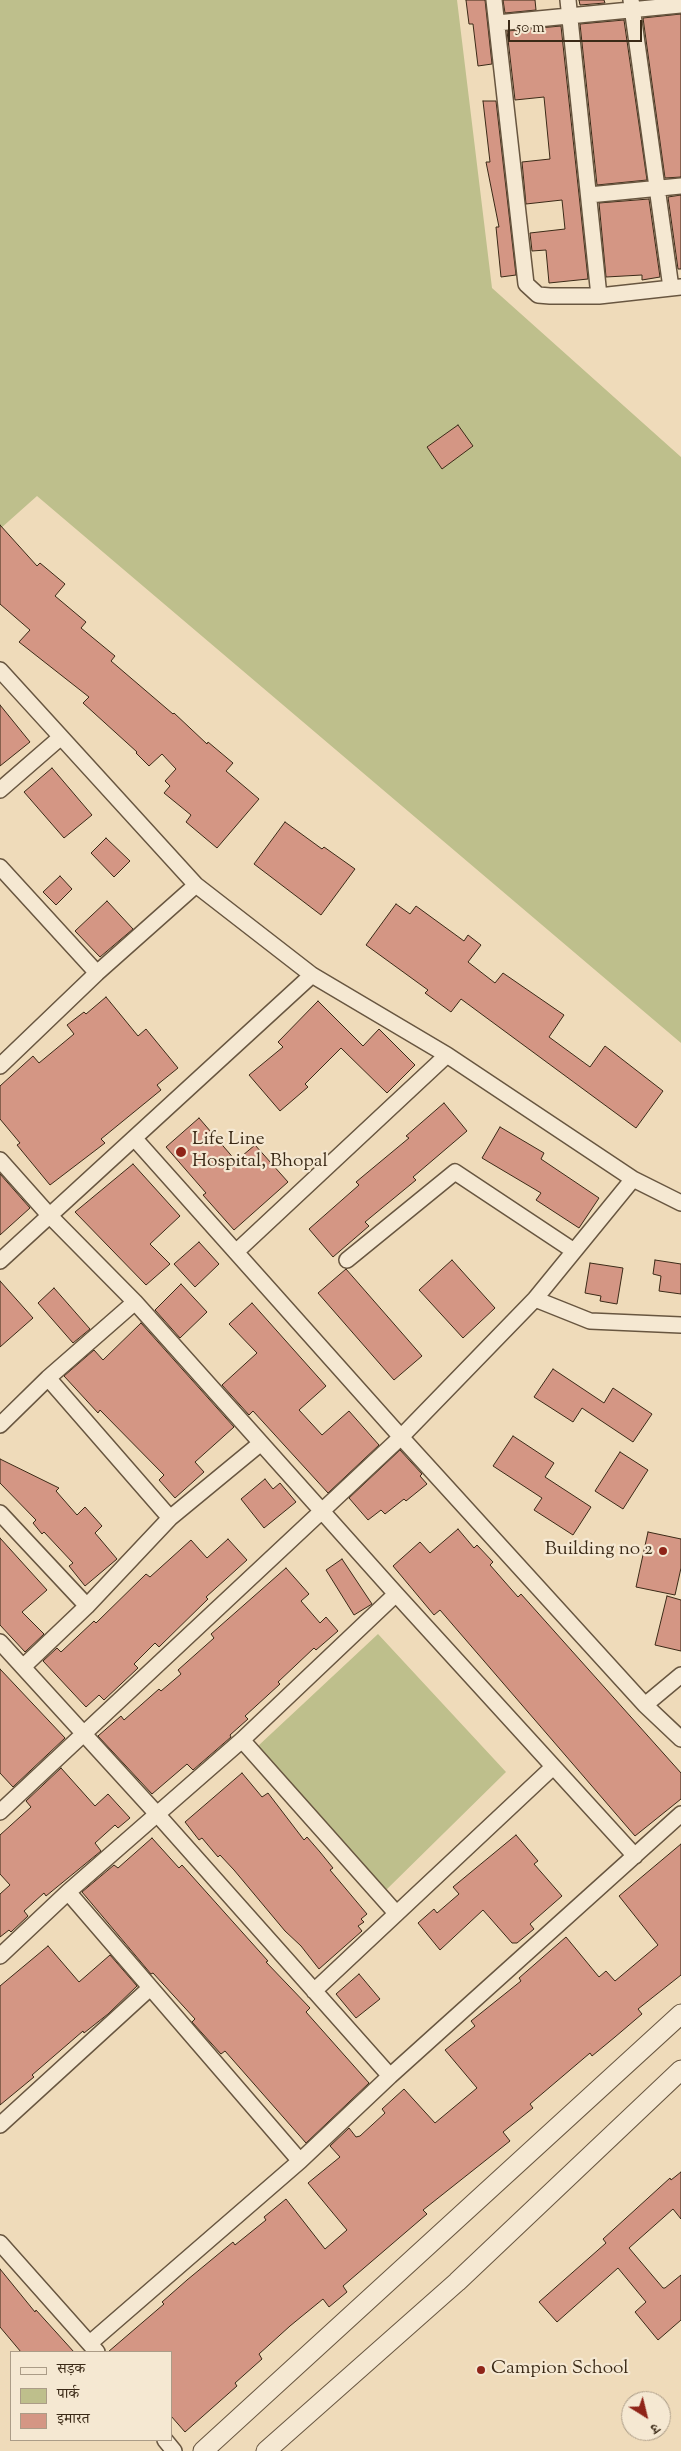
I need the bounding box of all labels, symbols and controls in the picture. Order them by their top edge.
scale bar [511,10,645,42]
text: 50 m [516,18,545,39]
place label: Life Line Hospital, Bhopal [192,1130,328,1174]
marker: Life Line Hospital, Bhopal [174,1145,188,1159]
place label: Building no 2 [545,1540,653,1562]
marker: Building no 2 [657,1545,669,1557]
legend [10,2351,172,2441]
text: सड़क [57,2359,85,2380]
place label: Campion School [491,2359,629,2381]
marker: Campion School [475,2364,487,2376]
text: पार्क [57,2384,79,2405]
north arrow [621,2391,671,2441]
text: इमारत [57,2409,90,2430]
text: उ [645,2417,663,2438]

